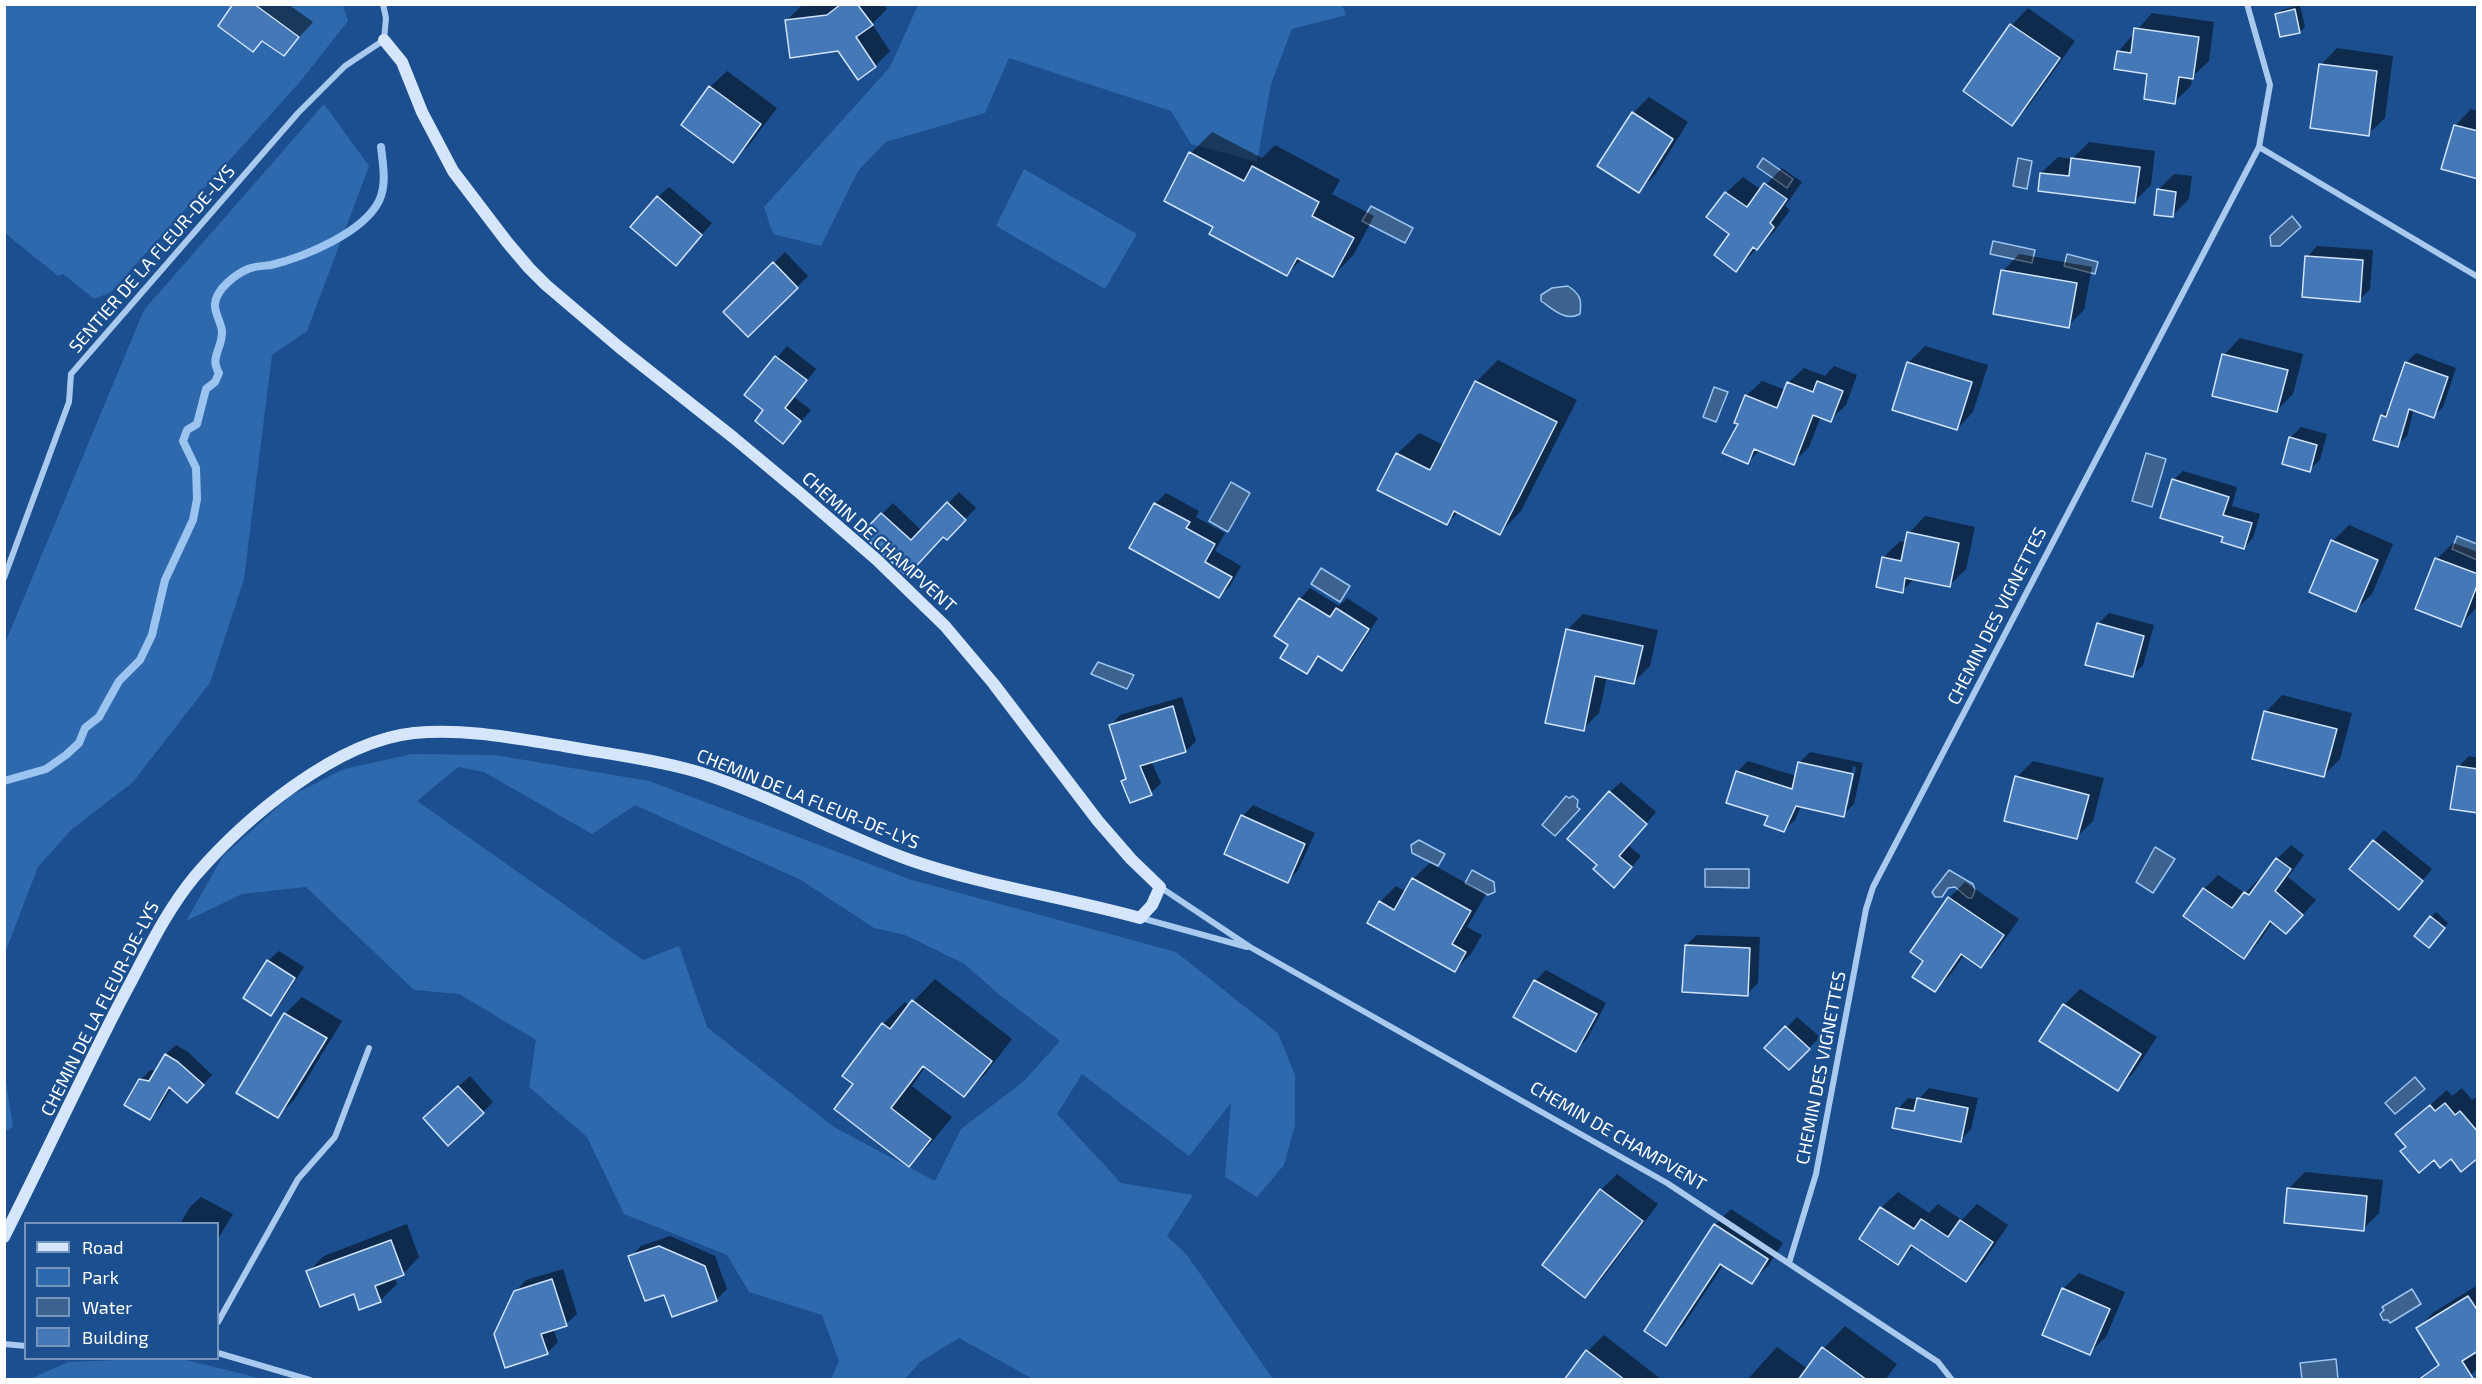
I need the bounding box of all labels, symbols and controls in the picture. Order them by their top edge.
street label: SENTIER DE LA FLEUR-DE-LYS [64,161,240,357]
street label: CHEMIN DE CHAMPVENT [798,467,960,617]
street label: CHEMIN DES VIGNETTES [1943,524,2051,708]
street label: CHEMIN DE LA FLEUR-DE-LYS [694,744,922,854]
street label: CHEMIN DE LA FLEUR-DE-LYS [36,898,164,1120]
street label: CHEMIN DES VIGNETTES [1792,969,1850,1167]
street label: CHEMIN DE CHAMPVENT [1526,1077,1710,1195]
legend [24,1222,219,1360]
text: Road [82,1236,123,1258]
text: Park [82,1266,119,1288]
text: Water [82,1296,132,1318]
text: Building [82,1326,149,1348]

